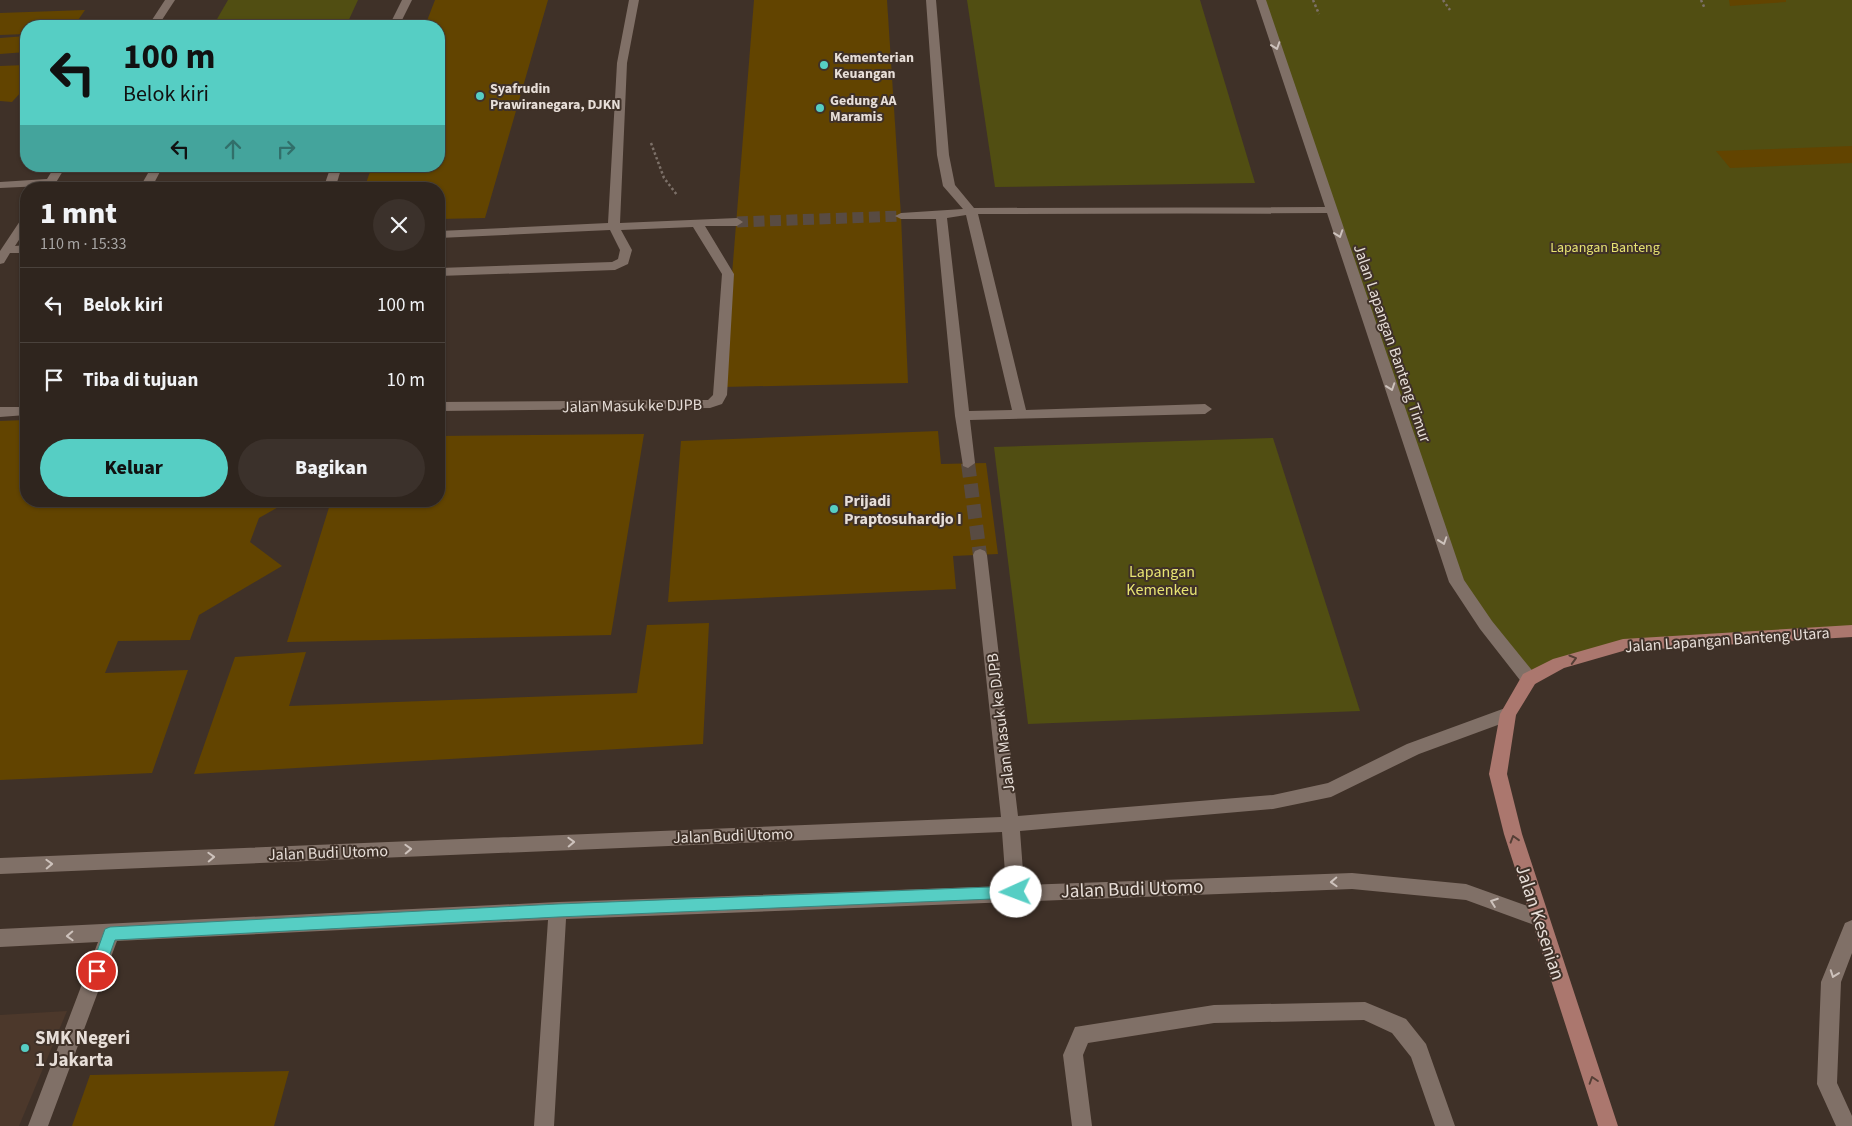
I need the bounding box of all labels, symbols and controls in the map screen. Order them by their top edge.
text: 100 m [123,32,215,82]
icon: left [40,40,105,105]
one-way arrow [1270,41,1280,50]
place label: Kementerian Keuangan [834,48,914,84]
marker: Kementerian Keuangan [818,59,830,71]
text: Belok kiri [123,78,209,110]
place label: Syafrudin Prawiranegara, DJKN [490,79,621,115]
marker: Syafrudin Prawiranegara, DJKN [474,90,486,102]
place label: Gedung AA Maramis [830,91,897,127]
marker: Gedung AA Maramis [814,102,826,114]
icon: left [166,135,194,163]
icon: ahead [219,135,247,163]
icon: right [272,135,300,163]
text: 1 mnt [40,192,117,235]
button: close [373,199,425,251]
one-way arrow [1333,229,1343,237]
text: 110 m · 15:33 [40,233,127,255]
park label: Lapangan Banteng [1550,238,1660,258]
street label: Jalan Lapangan Banteng Timur [1348,241,1437,446]
icon: left [40,291,68,319]
text: Belok kiri [83,292,163,319]
text: 100 m [377,292,425,319]
icon: arrive [40,366,68,394]
text: Tiba di tujuan [83,367,198,394]
text: 10 m [387,367,425,394]
one-way arrow [1385,383,1395,391]
street label: Jalan Masuk ke DJPB [562,394,702,418]
button: Keluar [40,439,228,497]
button: Bagikan [238,439,425,497]
place label: Prijadi Praptosuhardjo I [844,490,962,530]
marker: Prijadi Praptosuhardjo I [828,503,840,515]
one-way arrow [1438,537,1448,545]
park label: Lapangan Kemenkeu [1126,561,1198,601]
street label: Jalan Lapangan Banteng Utara [1624,622,1830,658]
street label: Jalan Masuk ke DJPB [982,652,1020,794]
one-way arrow [1568,655,1577,665]
street label: Jalan Budi Utomo [673,823,793,849]
one-way arrow [1510,836,1520,844]
one-way arrow [567,837,575,847]
street label: Jalan Budi Utomo [268,840,388,866]
one-way arrow [405,843,413,854]
one-way arrow [207,852,215,863]
one-way arrow [45,859,53,869]
street label: Jalan Kesenian [1508,861,1571,984]
position arrow [989,865,1041,917]
street label: Jalan Budi Utomo [1060,874,1204,905]
one-way arrow [1330,876,1338,887]
one-way arrow [1490,898,1499,908]
one-way arrow [66,930,74,941]
pin [76,950,118,992]
icon: arrive [83,957,111,985]
one-way arrow [1830,970,1840,978]
place label: SMK Negeri 1 Jakarta [35,1025,130,1074]
marker: SMK Negeri 1 Jakarta [19,1042,31,1054]
one-way arrow [1589,1076,1599,1084]

